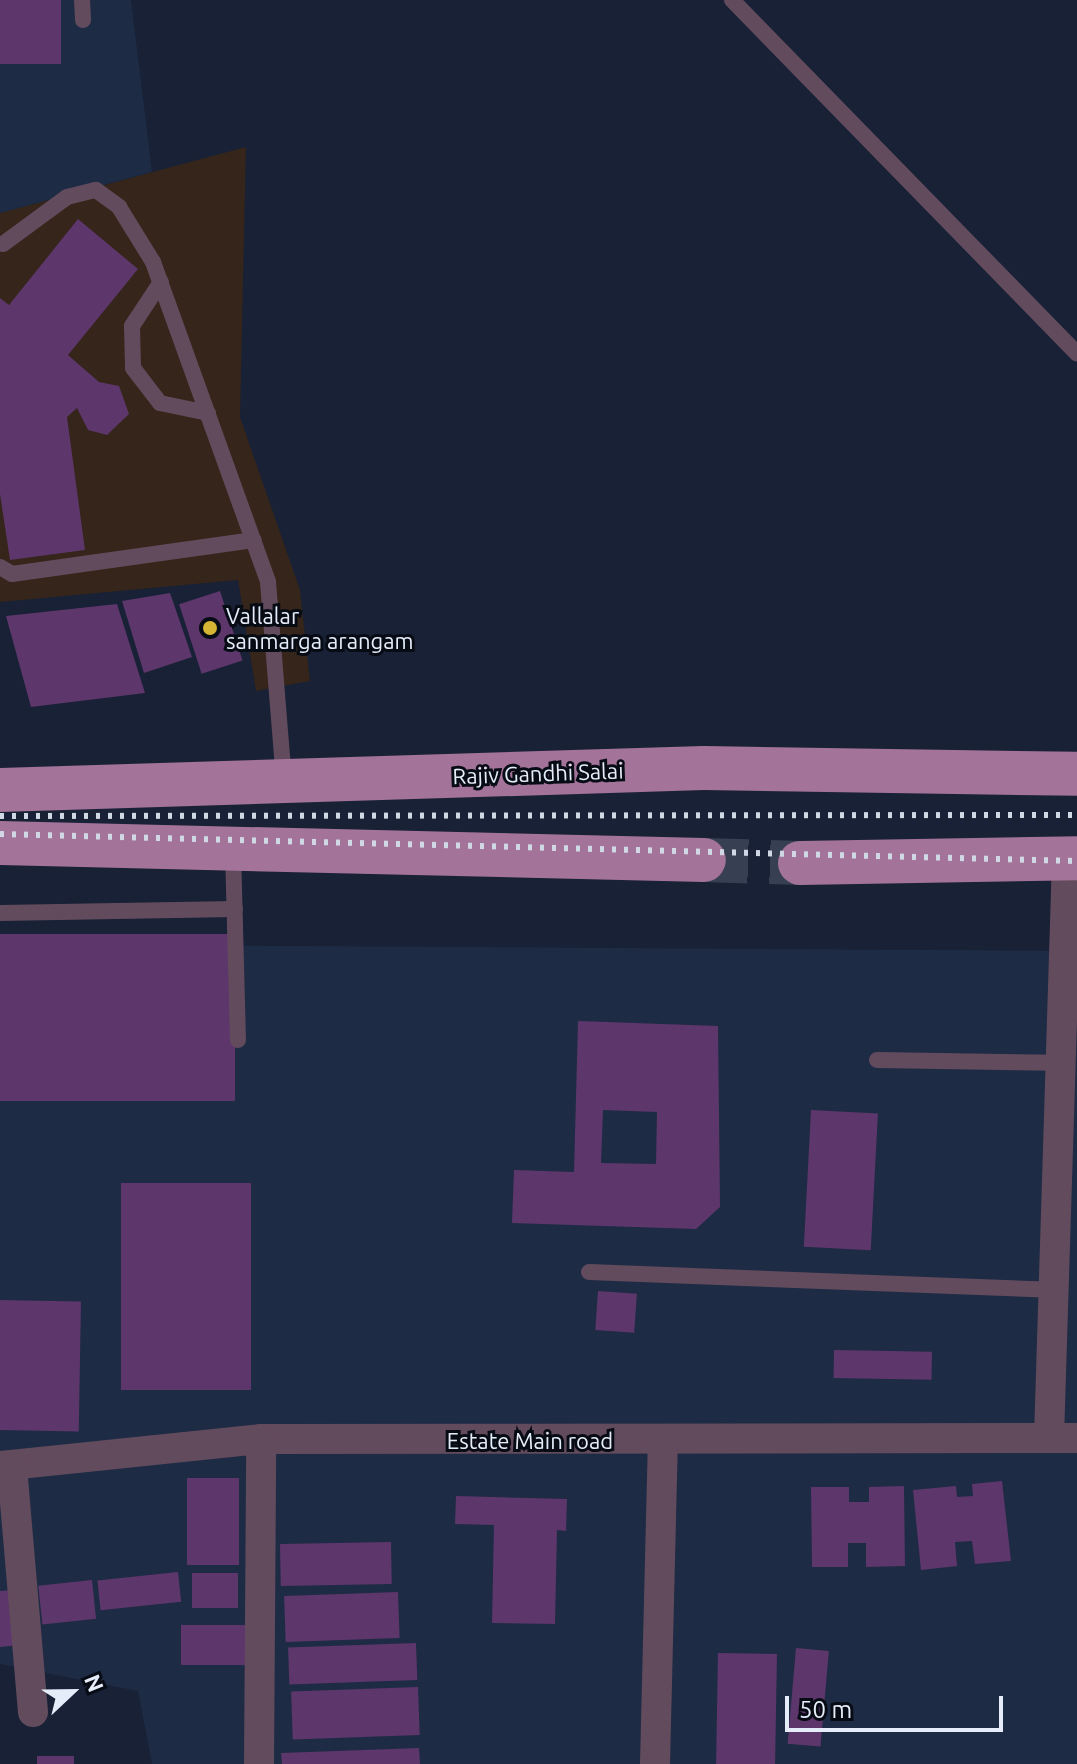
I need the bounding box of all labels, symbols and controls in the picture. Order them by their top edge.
place label: Vallalar sanmarga arangam [226,602,413,654]
marker: Vallalar sanmarga arangam [201,619,219,637]
street label: Rajiv Gandhi Salai [452,757,624,789]
street label: Estate Main road [447,1428,613,1454]
north arrow [32,1652,112,1732]
text: N [80,1671,109,1695]
scale bar [789,1680,1007,1730]
text: 50 m [799,1696,852,1723]

